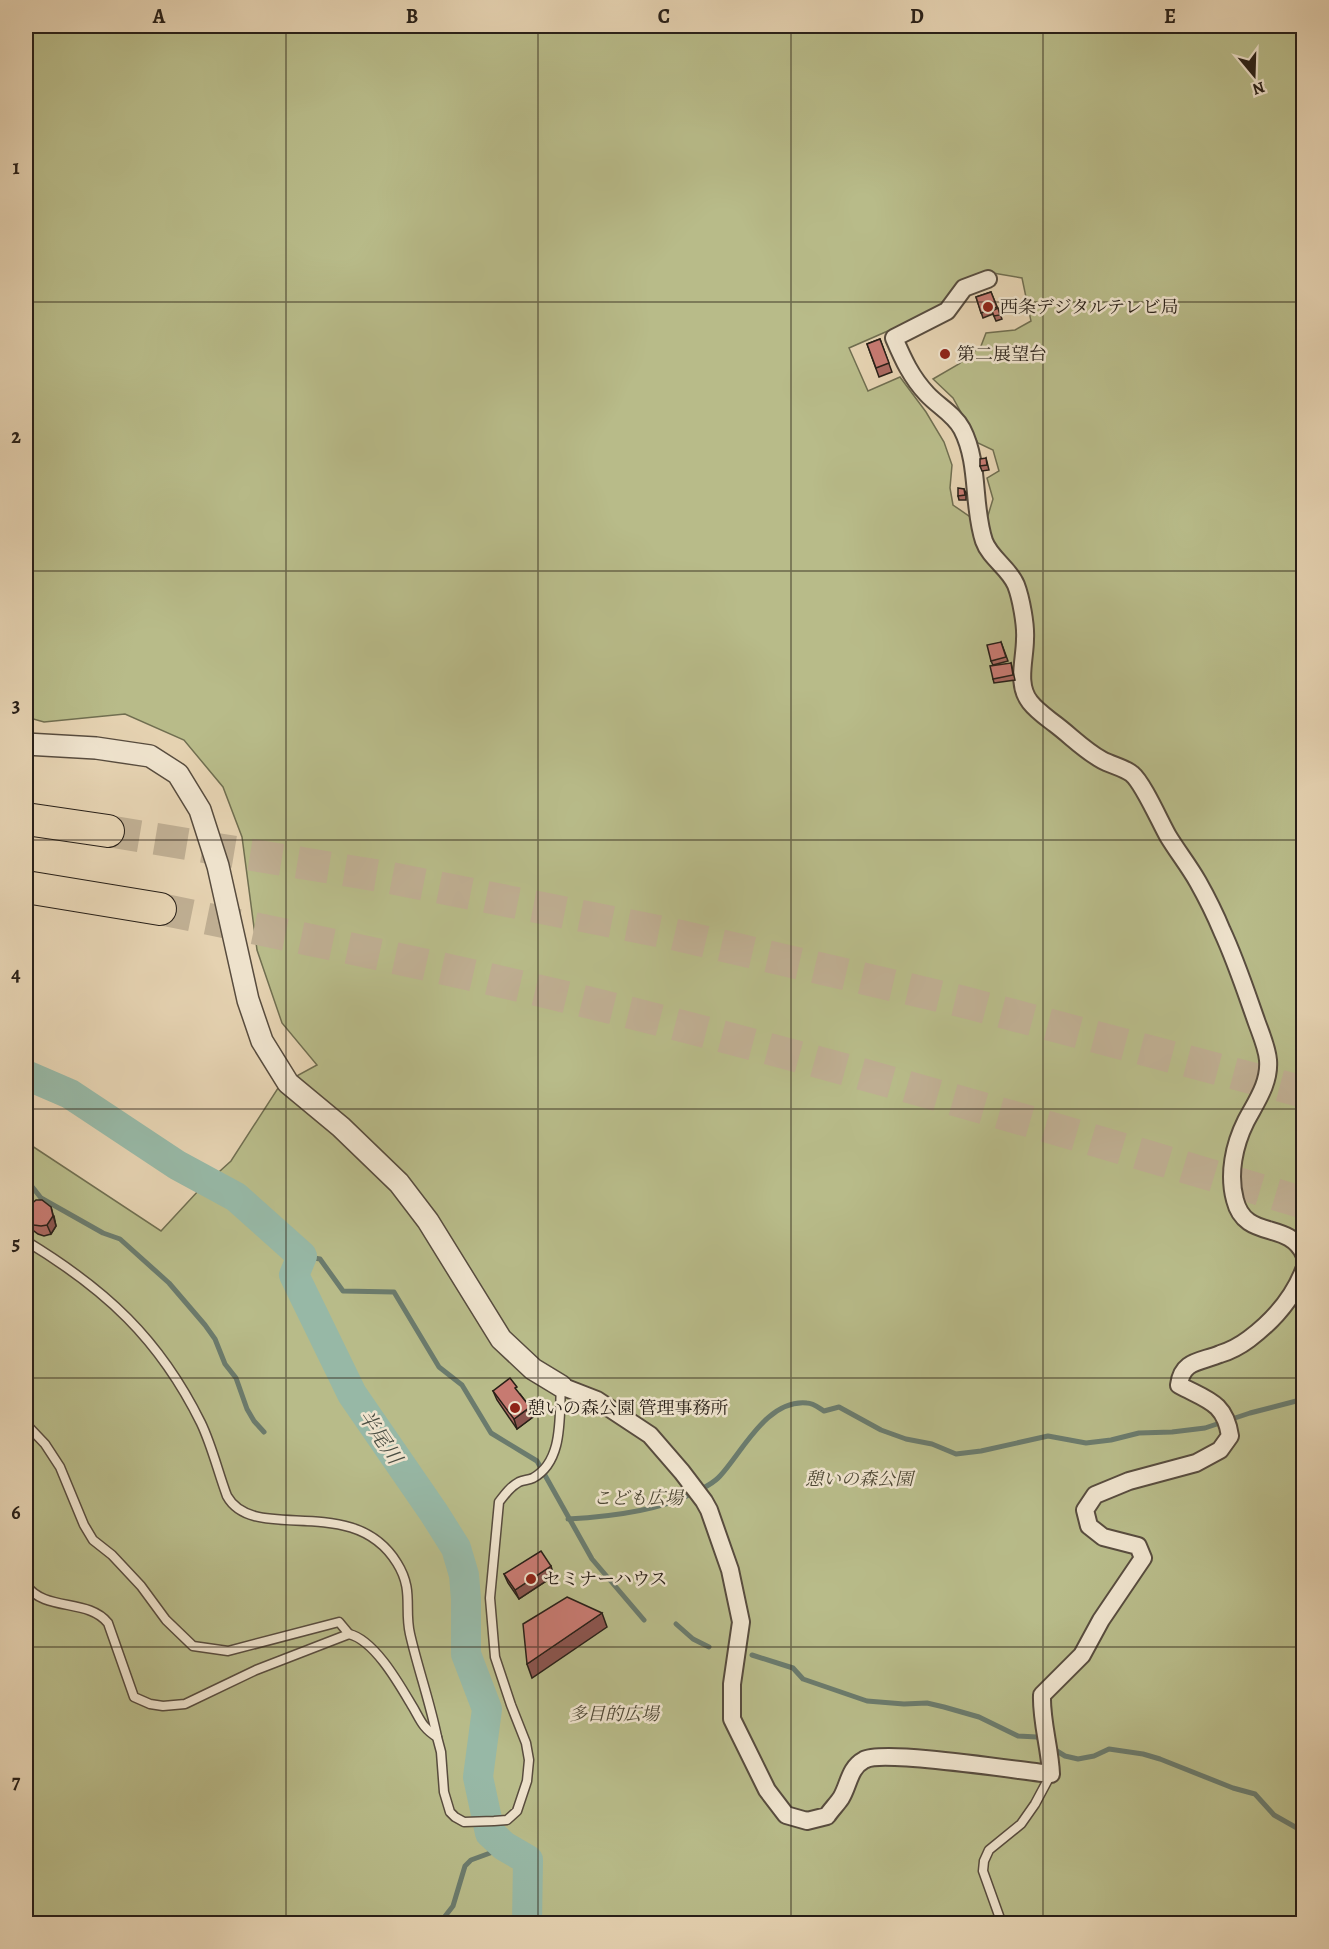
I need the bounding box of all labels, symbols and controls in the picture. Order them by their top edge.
text: A [152,3,166,30]
text: B [406,3,418,30]
text: C [658,3,670,30]
text: D [910,3,924,30]
text: E [1164,3,1176,30]
north arrow [1224,45,1284,105]
text: N [1249,76,1268,101]
text: 1 [12,154,20,181]
place label: 西条デジタルテレビ局 [1000,295,1179,319]
marker: 西条デジタルテレビ局 [981,300,995,314]
place label: 第二展望台 [957,342,1047,366]
marker: 第二展望台 [938,347,952,361]
text: 2 [11,423,21,450]
text: 3 [12,692,20,719]
text: 4 [11,961,21,988]
text: 5 [12,1230,20,1257]
place label: 憩いの森公園 管理事務所 [527,1396,729,1420]
marker: 憩いの森公園 管理事務所 [508,1401,522,1415]
water label: 半尾川 [352,1405,409,1471]
park label: 憩いの森公園 [805,1467,916,1491]
park label: こども広場 [593,1486,685,1510]
text: 6 [11,1499,21,1526]
place label: セミナーハウス [543,1567,668,1591]
marker: セミナーハウス [524,1572,538,1586]
park label: 多目的広場 [569,1702,661,1726]
text: 7 [12,1768,21,1795]

